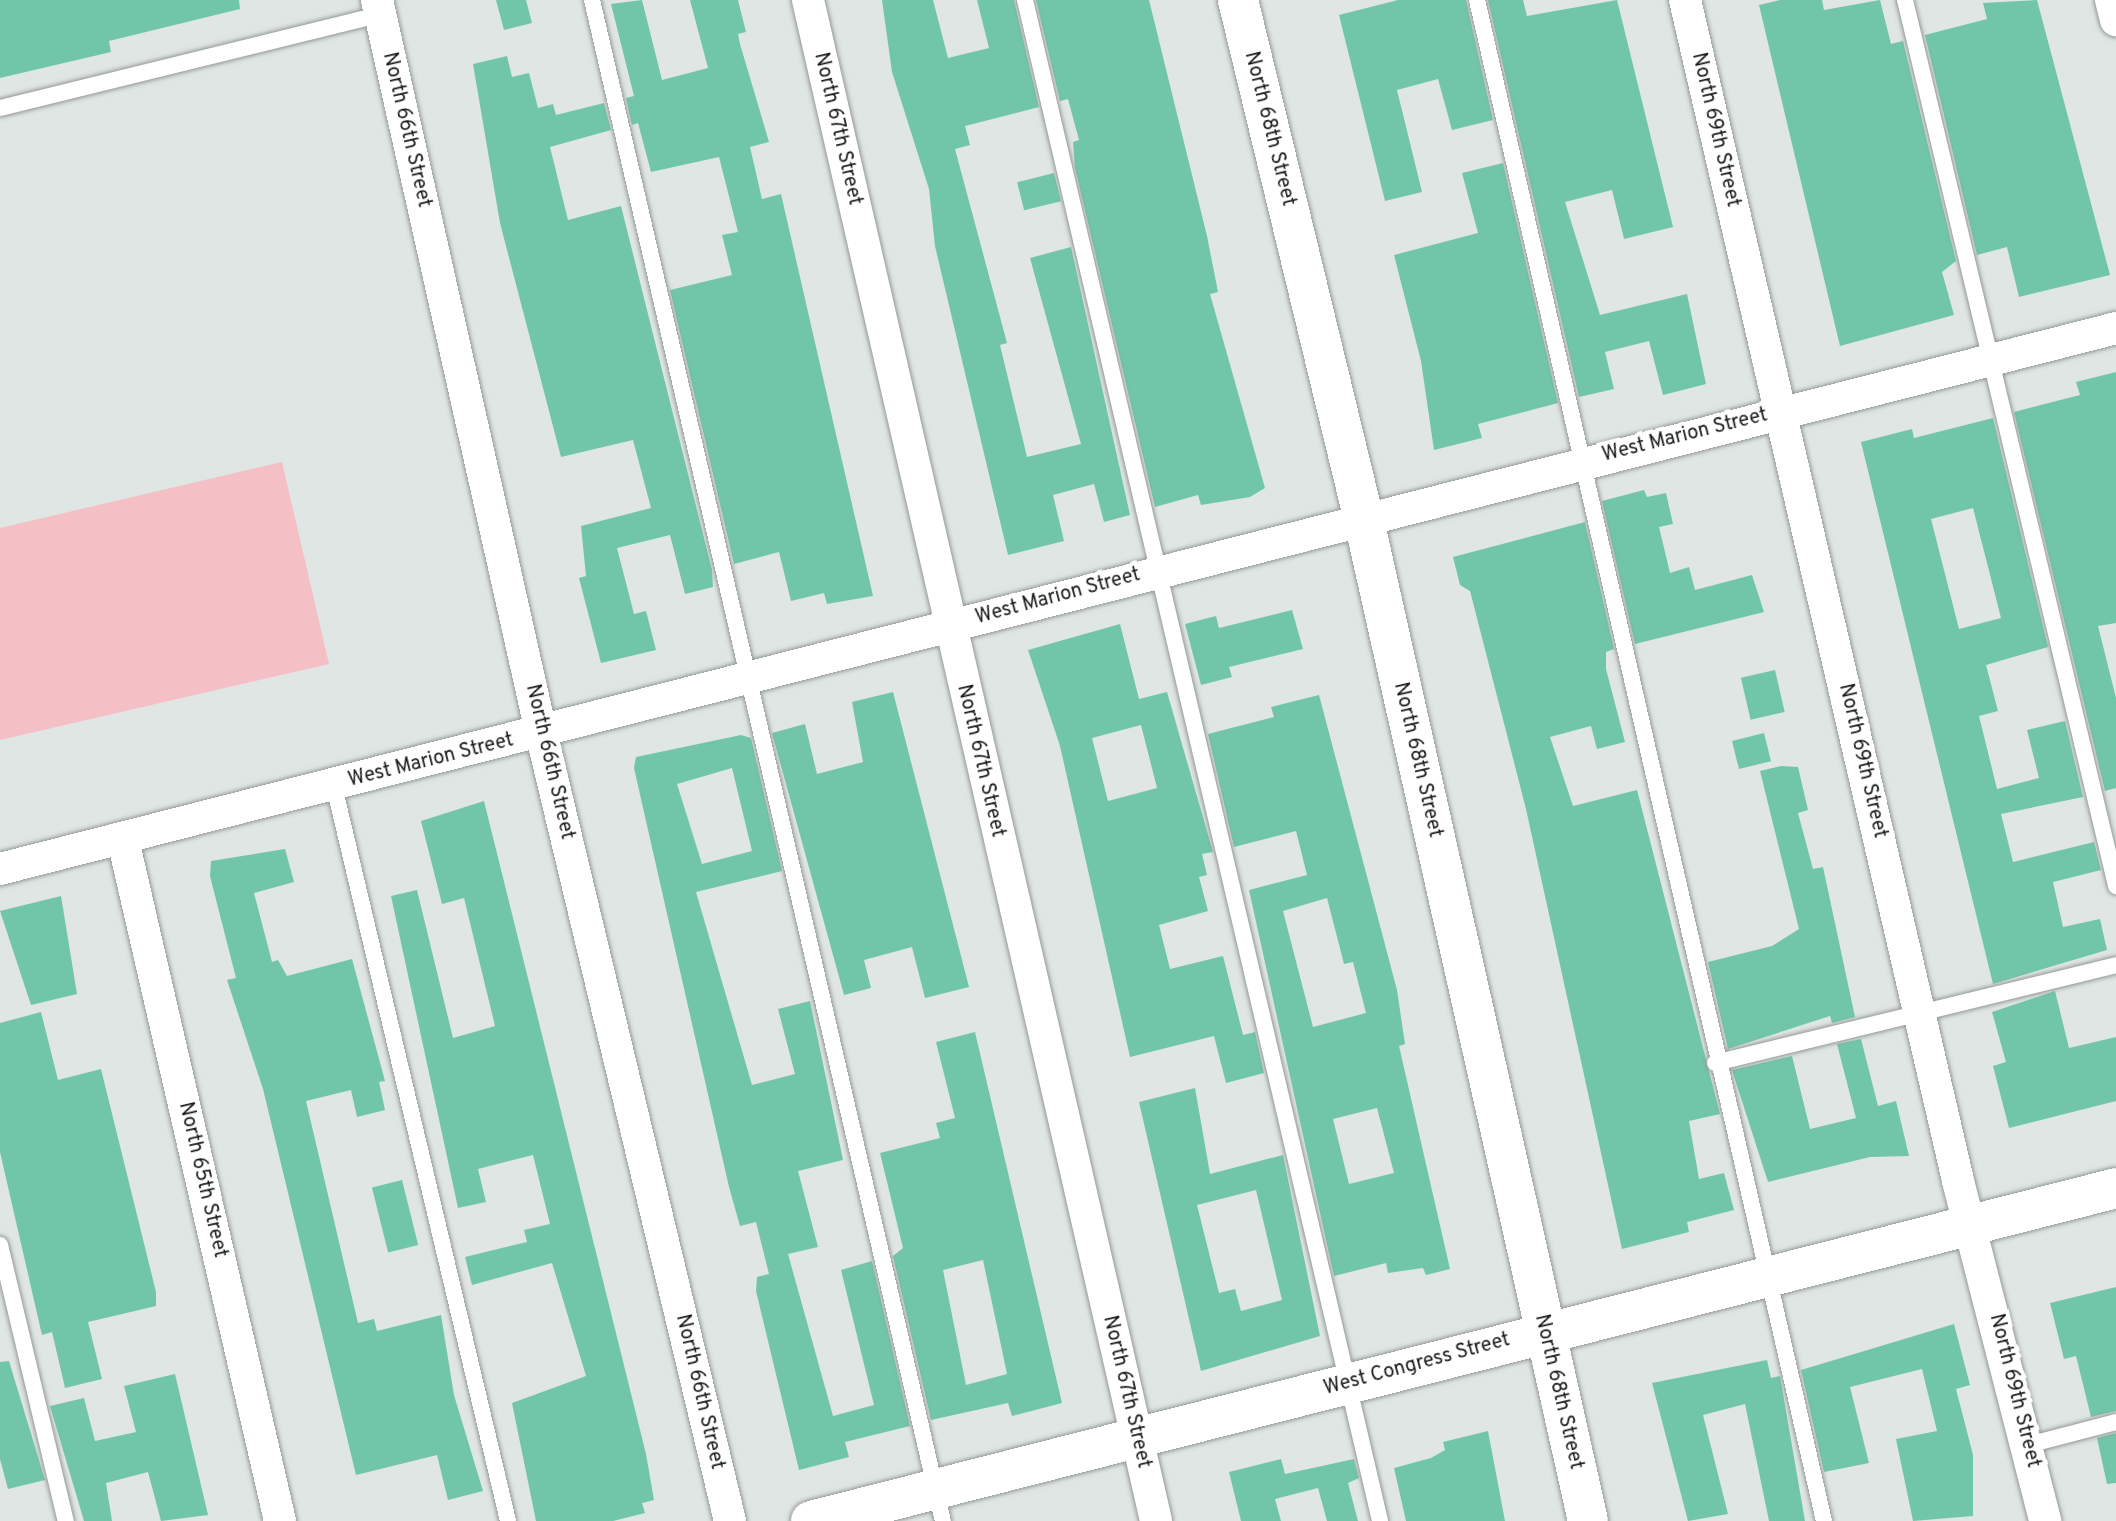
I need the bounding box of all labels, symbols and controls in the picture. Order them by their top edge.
street label: North 68th Street [1238,49,1300,209]
street label: North 66th Street [376,50,436,210]
street label: North 67th Street [808,50,866,208]
street label: North 69th Street [1686,50,1744,210]
street label: West Marion Street [1600,404,1770,468]
street label: West Marion Street [973,563,1143,631]
street label: North 68th Street [1387,680,1447,840]
street label: North 69th Street [1833,681,1891,841]
street label: North 66th Street [519,682,579,842]
street label: North 67th Street [951,682,1009,840]
street label: West Marion Street [346,729,516,793]
street label: North 65th Street [172,1100,232,1260]
street label: North 66th Street [669,1312,729,1472]
street label: North 68th Street [1528,1312,1588,1472]
street label: North 69th Street [1983,1312,2045,1470]
street label: North 67th Street [1097,1313,1155,1471]
street label: West Congress Street [1321,1329,1513,1401]

